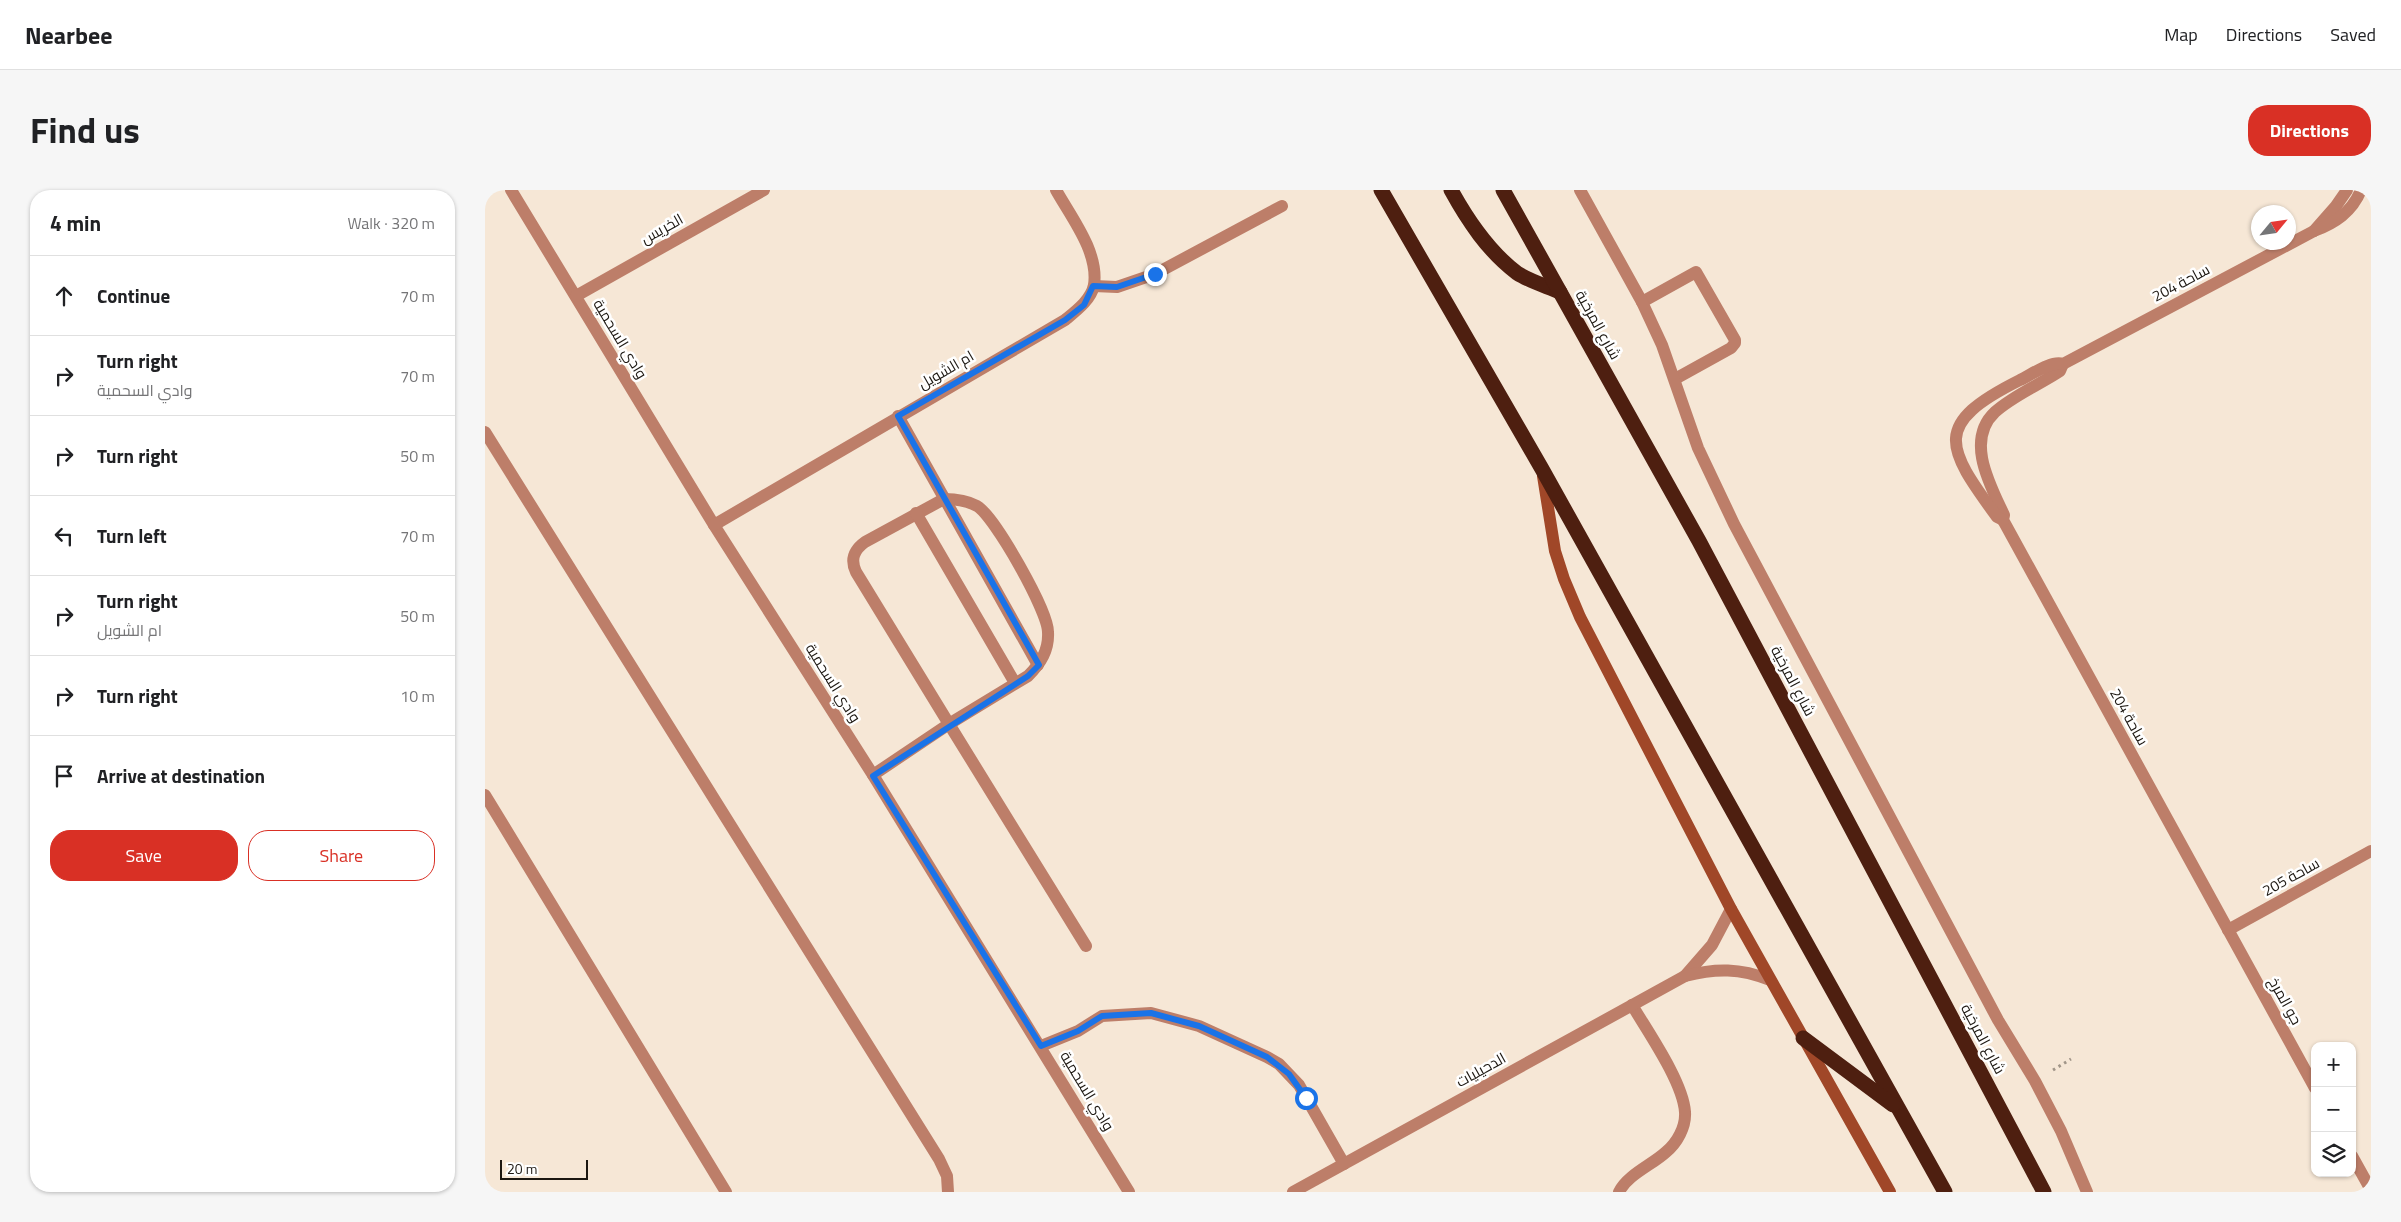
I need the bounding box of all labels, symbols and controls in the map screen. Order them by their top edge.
text: Nearbee [25,17,112,53]
text: Map [2164,21,2198,48]
text: Directions [2226,21,2302,48]
text: Saved [2330,21,2376,48]
text: Find us [30,103,140,157]
button: Directions [2248,105,2371,156]
north arrow [2251,205,2296,250]
text: 4 min [50,207,101,239]
street label: الخريس [636,207,687,250]
text: Walk · 320 m [347,211,435,235]
street label: ساحة 204 [2148,258,2214,307]
route end [1144,263,1167,286]
text: Continue [97,281,170,310]
icon: ahead [50,282,78,310]
text: 70 m [400,284,435,308]
street label: شارع المرخية [1570,286,1627,364]
street label: وادي السحمية [587,294,653,384]
street label: ام الشويل [914,344,978,395]
text: Turn right [97,346,178,375]
icon: right [50,362,78,390]
text: 70 m [400,364,435,388]
text: وادي السحمية [97,378,192,402]
text: Turn right [97,441,178,470]
icon: right [50,442,78,470]
text: 50 m [400,444,435,468]
text: Turn left [97,521,167,550]
icon: left [50,522,78,550]
text: 70 m [400,524,435,548]
text: Turn right [97,586,178,615]
icon: right [50,602,78,630]
text: 50 m [400,604,435,628]
text: ام الشويل [97,618,162,642]
street label: وادي السحمية [799,639,867,727]
street label: شارع المرخية [1765,642,1822,720]
text: Turn right [97,681,178,710]
icon: right [50,682,78,710]
text: 10 m [400,684,435,708]
street label: ساحة 204 [2104,684,2155,750]
text: Arrive at destination [97,761,265,790]
icon: arrive [50,762,78,790]
button: Save [50,830,238,881]
button: Share [248,830,435,881]
street label: ساحة 205 [2258,851,2324,902]
street label: جو المرخ [2263,973,2308,1029]
street label: شارع المرخية [1955,1000,2012,1078]
map controls [2311,1042,2356,1177]
button: + [2311,1042,2356,1087]
street label: وادي السحمية [1054,1046,1120,1136]
street label: الدحيليات [1451,1046,1510,1093]
route start [1295,1087,1318,1110]
button: − [2311,1087,2356,1132]
button: layers [2311,1132,2356,1177]
scale bar [500,1157,587,1180]
text: 20 m [507,1158,537,1179]

